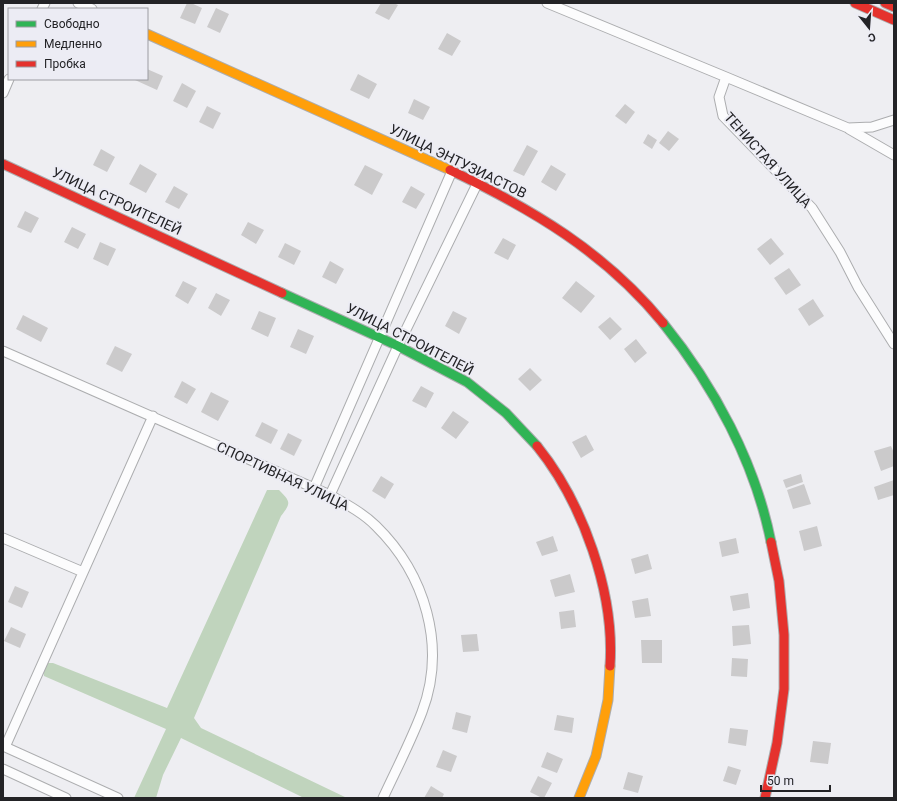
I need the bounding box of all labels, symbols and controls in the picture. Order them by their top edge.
legend [8,8,148,80]
north arrow [849,8,889,48]
text: Свободно [44,17,100,31]
text: С [866,30,877,44]
text: Медленно [44,37,102,51]
text: Пробка [44,57,86,71]
street label: ТЕНИСТАЯ УЛИЦА [721,109,815,211]
street label: УЛИЦА ЭНТУЗИАСТОВ [387,121,529,201]
street label: УЛИЦА СТРОИТЕЛЕЙ [50,164,184,238]
street label: УЛИЦА СТРОИТЕЛЕЙ [344,300,476,378]
street label: СПОРТИВНАЯ УЛИЦА [214,438,352,514]
scale bar [761,767,830,793]
text: 50 m [767,774,794,788]

